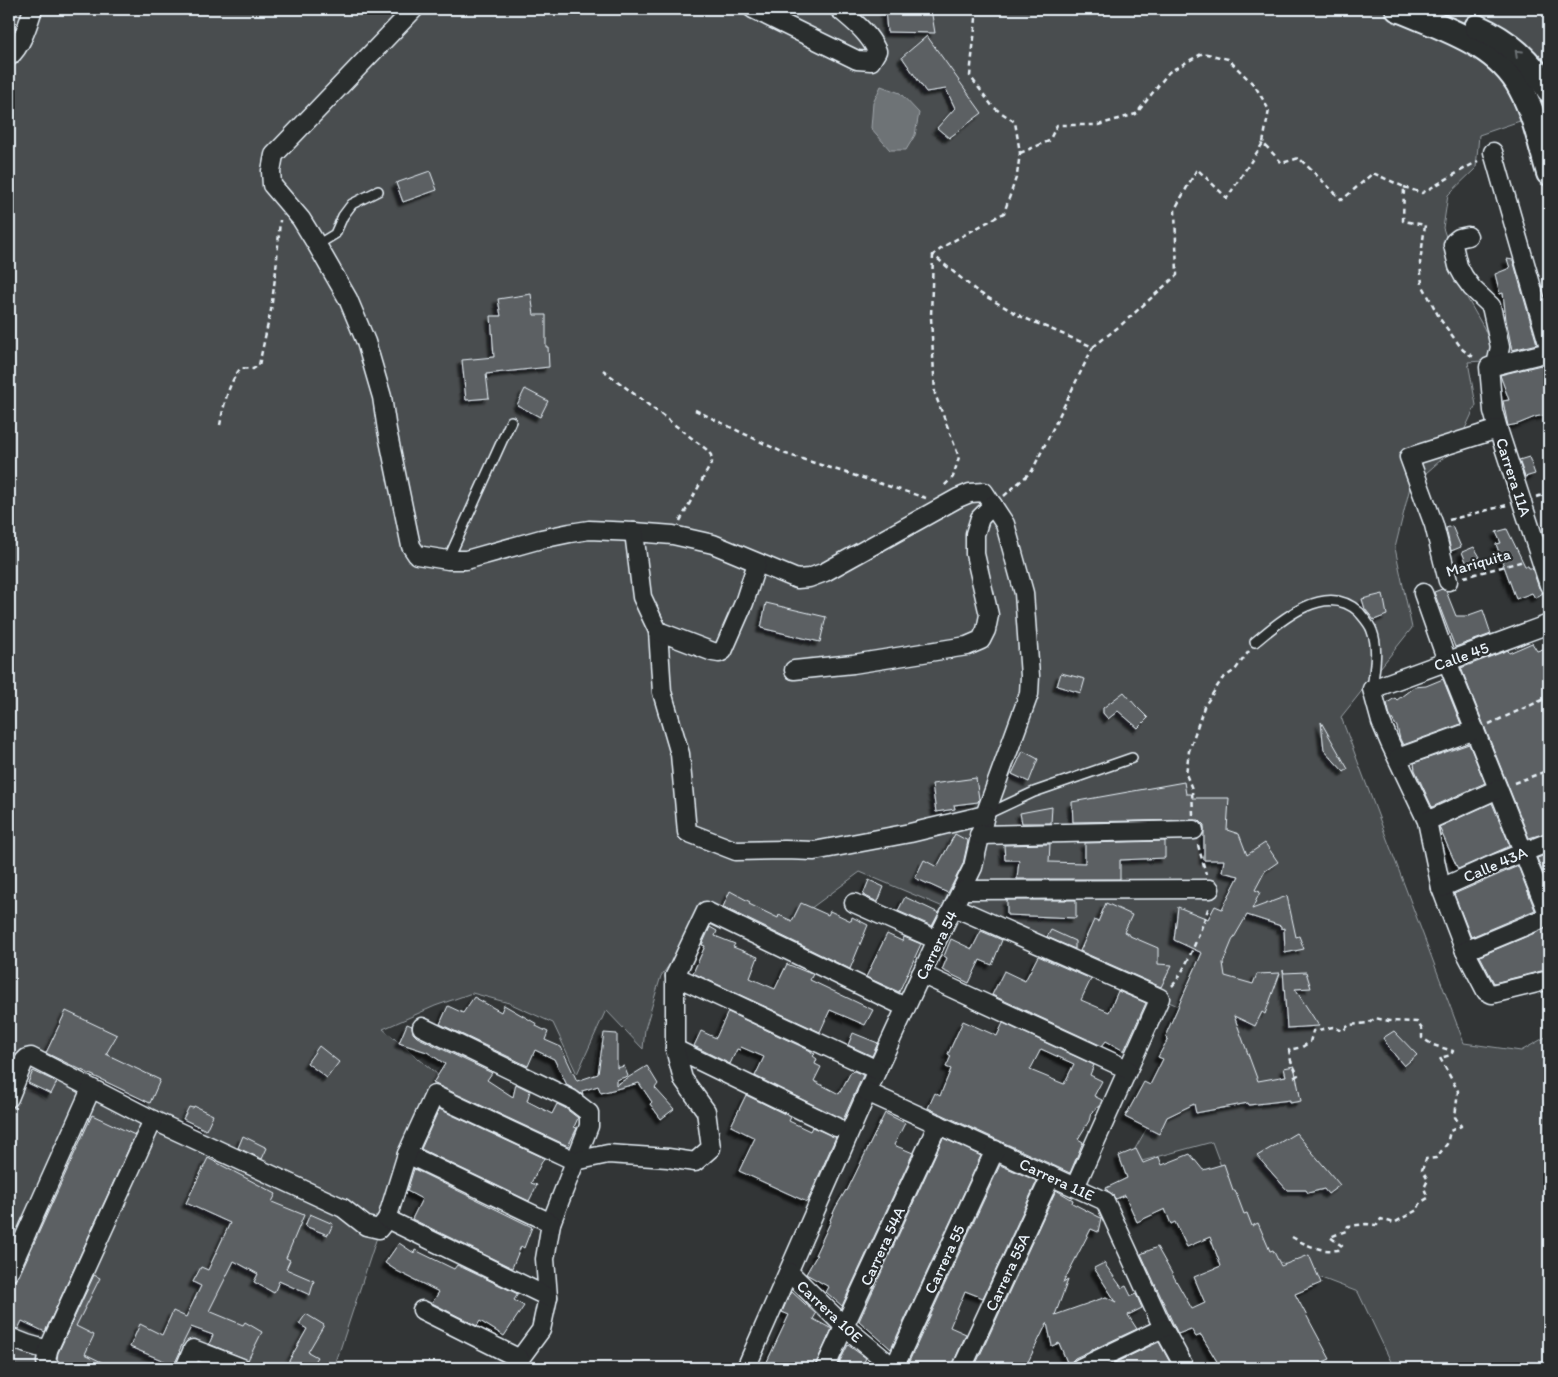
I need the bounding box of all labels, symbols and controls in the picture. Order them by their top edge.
one-way arrow [1515,50,1524,59]
street label: Carrera 11A [1492,435,1535,519]
street label: Mariquita [1444,544,1513,581]
street label: Calle 45 [1431,638,1491,675]
street label: Calle 43A [1460,843,1530,886]
street label: Carrera 54 [911,907,962,983]
street label: Carrera 11E [1016,1154,1097,1205]
street label: Carrera 54A [856,1204,909,1289]
street label: Carrera 55 [920,1222,969,1297]
street label: Carrera 55A [981,1230,1034,1314]
street label: Carrera 10E [793,1276,867,1347]

